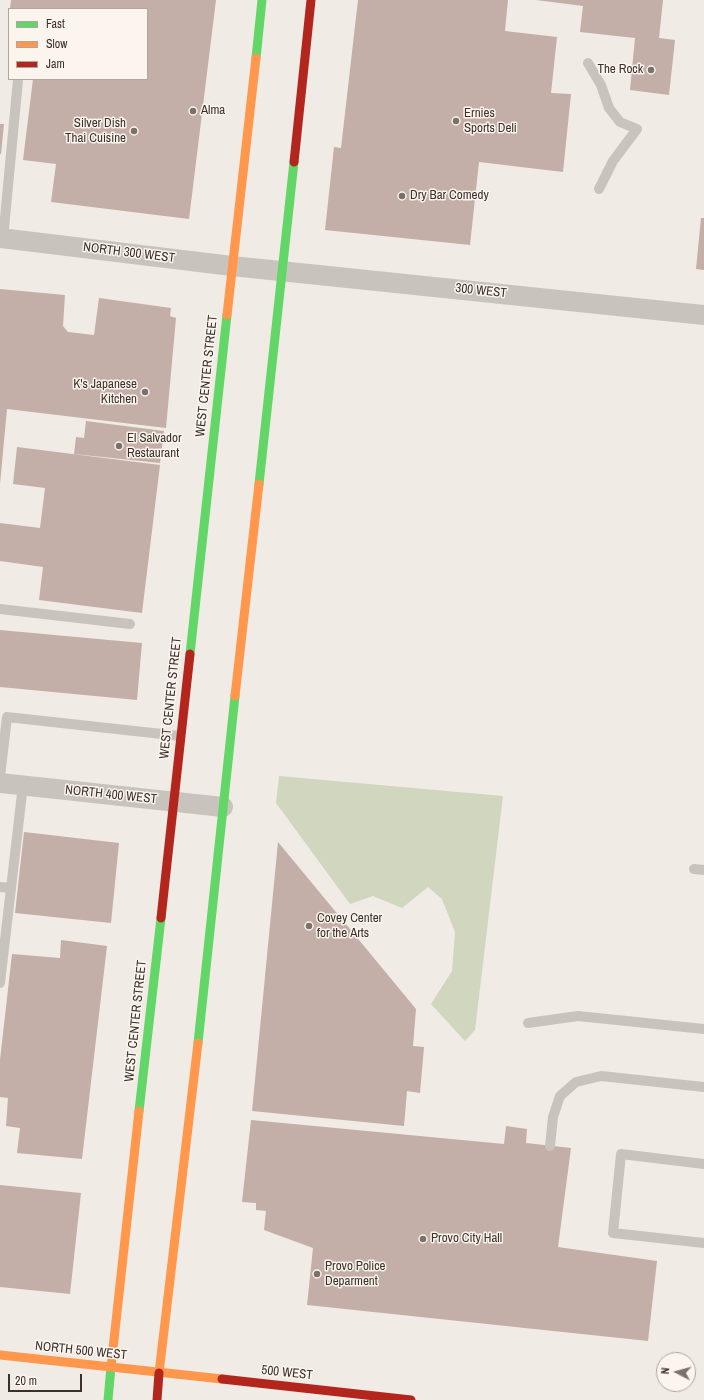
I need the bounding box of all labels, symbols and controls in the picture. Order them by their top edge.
legend [8,8,148,80]
text: Fast [46,16,65,32]
text: Slow [46,36,67,52]
text: Jam [46,56,65,72]
place label: The Rock [597,62,643,78]
marker: The Rock [646,65,656,75]
place label: Alma [201,103,225,119]
marker: Alma [188,106,198,116]
place label: Ernies Sports Deli [464,106,517,137]
place label: Silver Dish Thai Cuisine [65,116,126,147]
marker: Ernies Sports Deli [451,116,461,126]
marker: Silver Dish Thai Cuisine [129,126,139,136]
place label: Dry Bar Comedy [410,188,489,204]
marker: Dry Bar Comedy [397,191,407,201]
street label: NORTH 300 WEST [82,240,176,266]
street label: 300 WEST [455,281,507,301]
street label: WEST CENTER STREET [193,314,221,438]
place label: K's Japanese Kitchen [73,377,137,408]
marker: K's Japanese Kitchen [140,387,150,397]
place label: El Salvador Restaurant [127,431,182,462]
marker: El Salvador Restaurant [114,441,124,451]
street label: WEST CENTER STREET [157,636,185,760]
street label: NORTH 400 WEST [64,782,158,808]
place label: Covey Center for the Arts [317,911,382,942]
marker: Covey Center for the Arts [304,921,314,931]
street label: WEST CENTER STREET [122,959,150,1083]
place label: Provo City Hall [431,1231,502,1247]
marker: Provo City Hall [418,1234,428,1244]
place label: Provo Police Deparment [325,1259,385,1290]
marker: Provo Police Deparment [312,1269,322,1279]
street label: NORTH 500 WEST [34,1338,128,1364]
north arrow [656,1352,696,1392]
street label: 500 WEST [261,1363,313,1383]
scale bar [10,1366,84,1392]
text: N [658,1367,672,1375]
text: 20 m [15,1373,37,1389]

